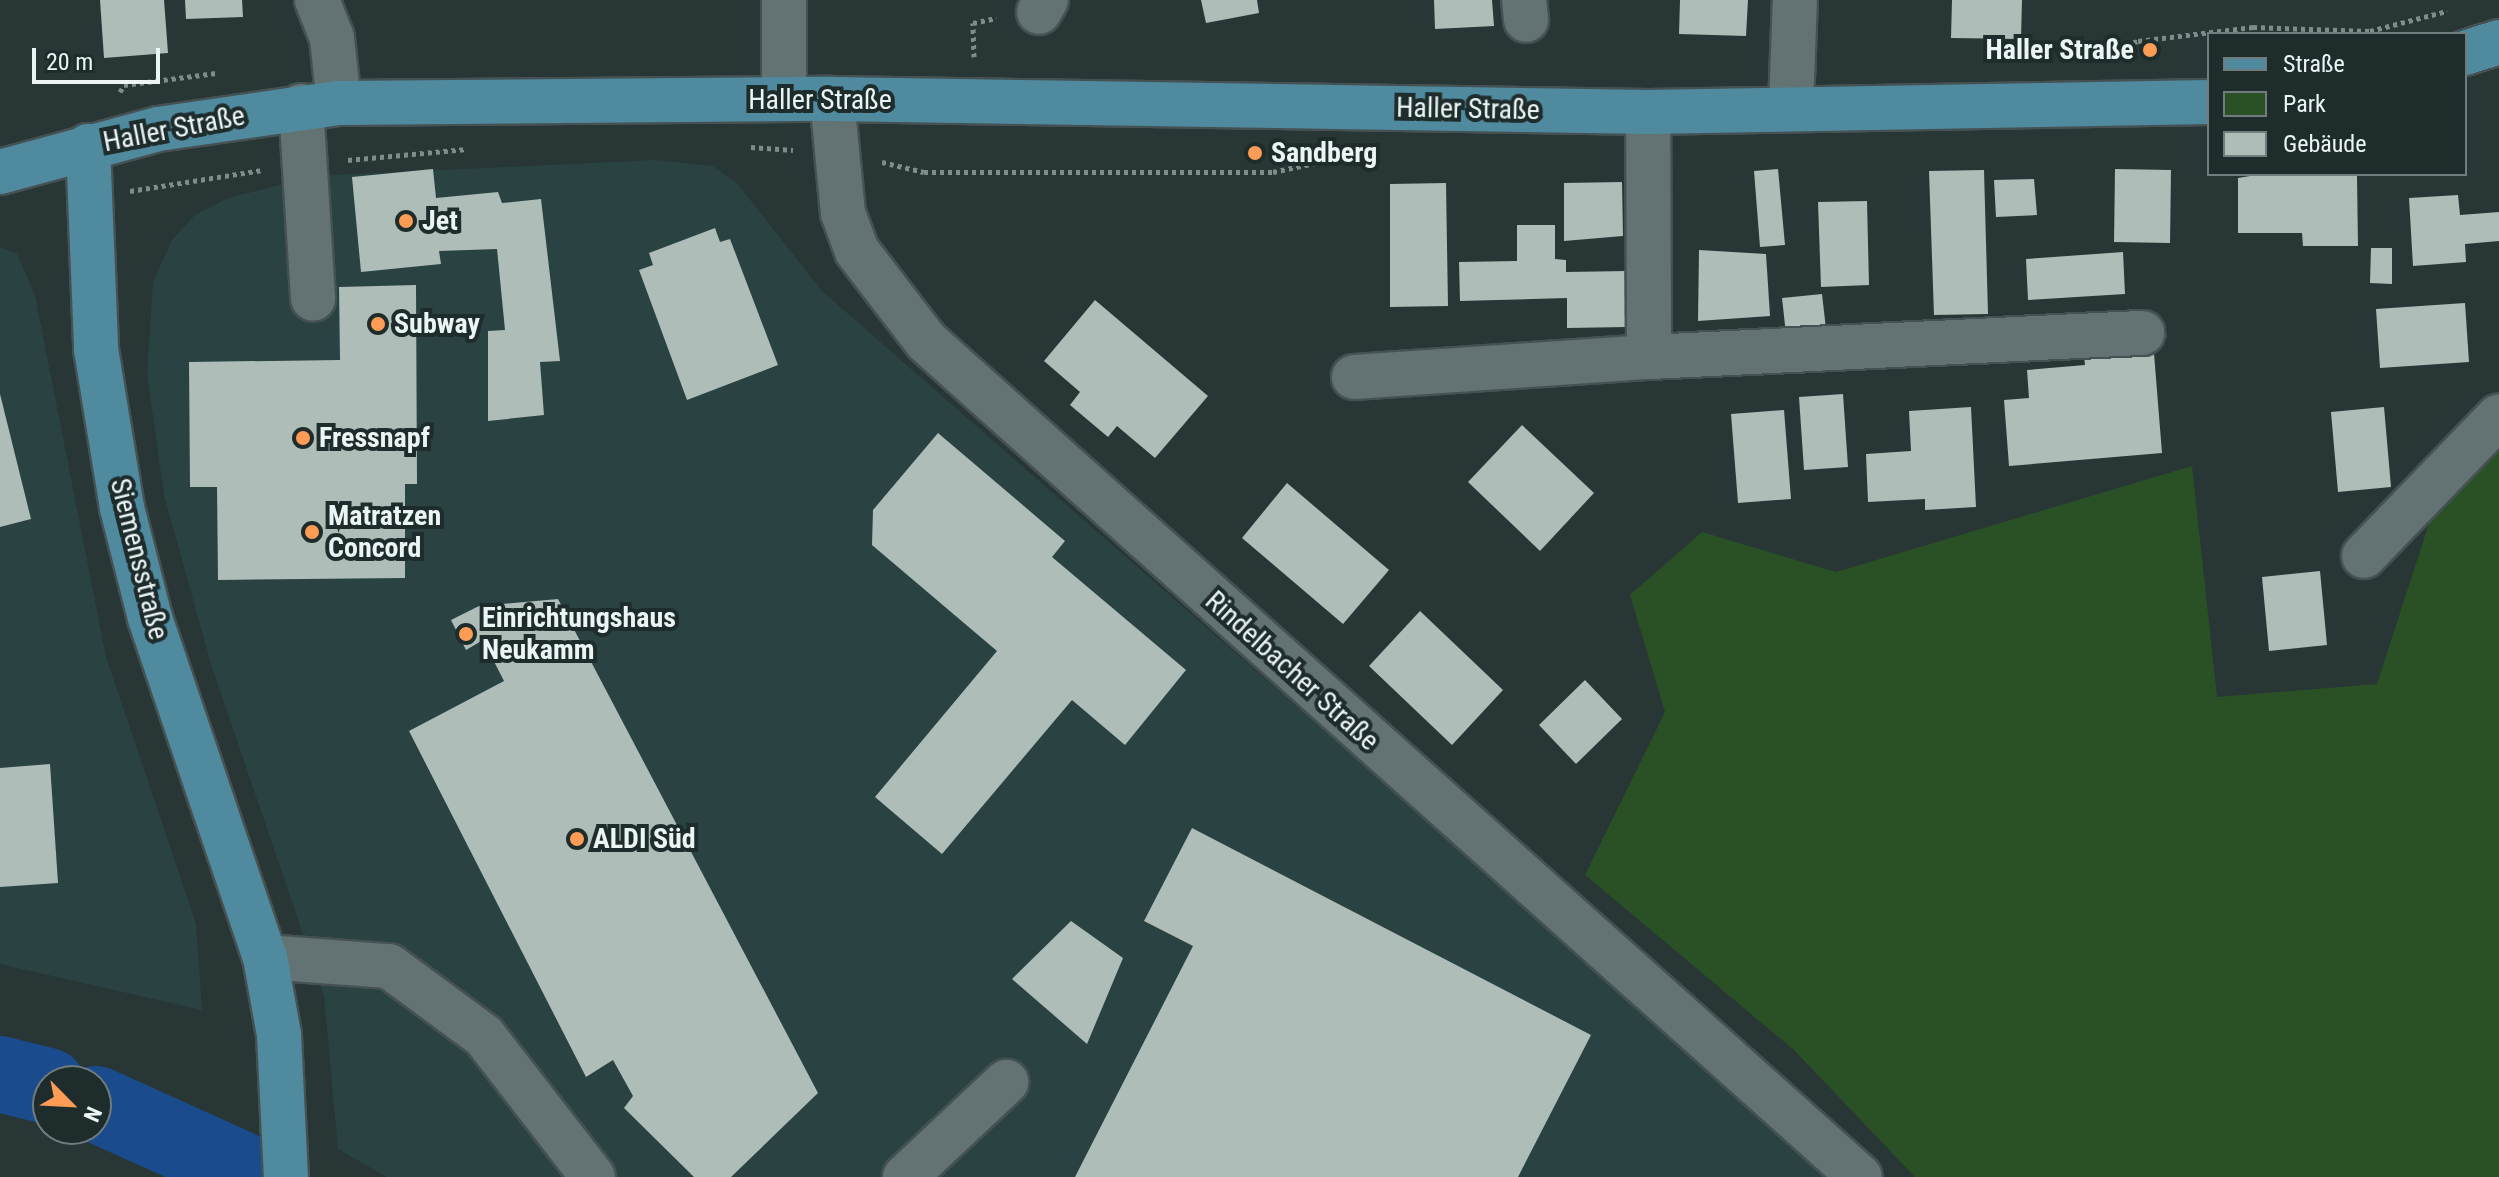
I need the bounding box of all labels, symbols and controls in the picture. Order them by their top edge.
scale bar [36,32,164,82]
legend [2207,32,2467,176]
place label: Haller Straße [1986,33,2134,67]
marker: Haller Straße [2141,41,2159,59]
text: 20 m [46,48,93,76]
text: Straße [2283,50,2345,78]
street label: Haller Straße [748,83,892,117]
text: Park [2283,90,2326,118]
street label: Haller Straße [1396,91,1540,127]
street label: Haller Straße [100,99,248,159]
text: Gebäude [2283,130,2367,158]
place label: Sandberg [1271,136,1377,170]
marker: Sandberg [1246,144,1264,162]
place label: Jet [422,204,458,238]
marker: Jet [397,212,415,230]
place label: Subway [394,307,480,341]
marker: Subway [369,315,387,333]
place label: Fressnapf [319,421,430,455]
marker: Fressnapf [294,429,312,447]
street label: Siemensstraße [103,475,175,643]
place label: Matratzen Concord [328,499,441,565]
marker: Matratzen Concord [303,523,321,541]
street label: Rindelbacher Straße [1198,584,1386,758]
place label: Einrichtungshaus Neukamm [482,601,676,667]
marker: Einrichtungshaus Neukamm [457,625,475,643]
place label: ALDI Süd [593,822,696,856]
marker: ALDI Süd [568,830,586,848]
north arrow [32,1065,112,1145]
text: N [78,1103,107,1125]

